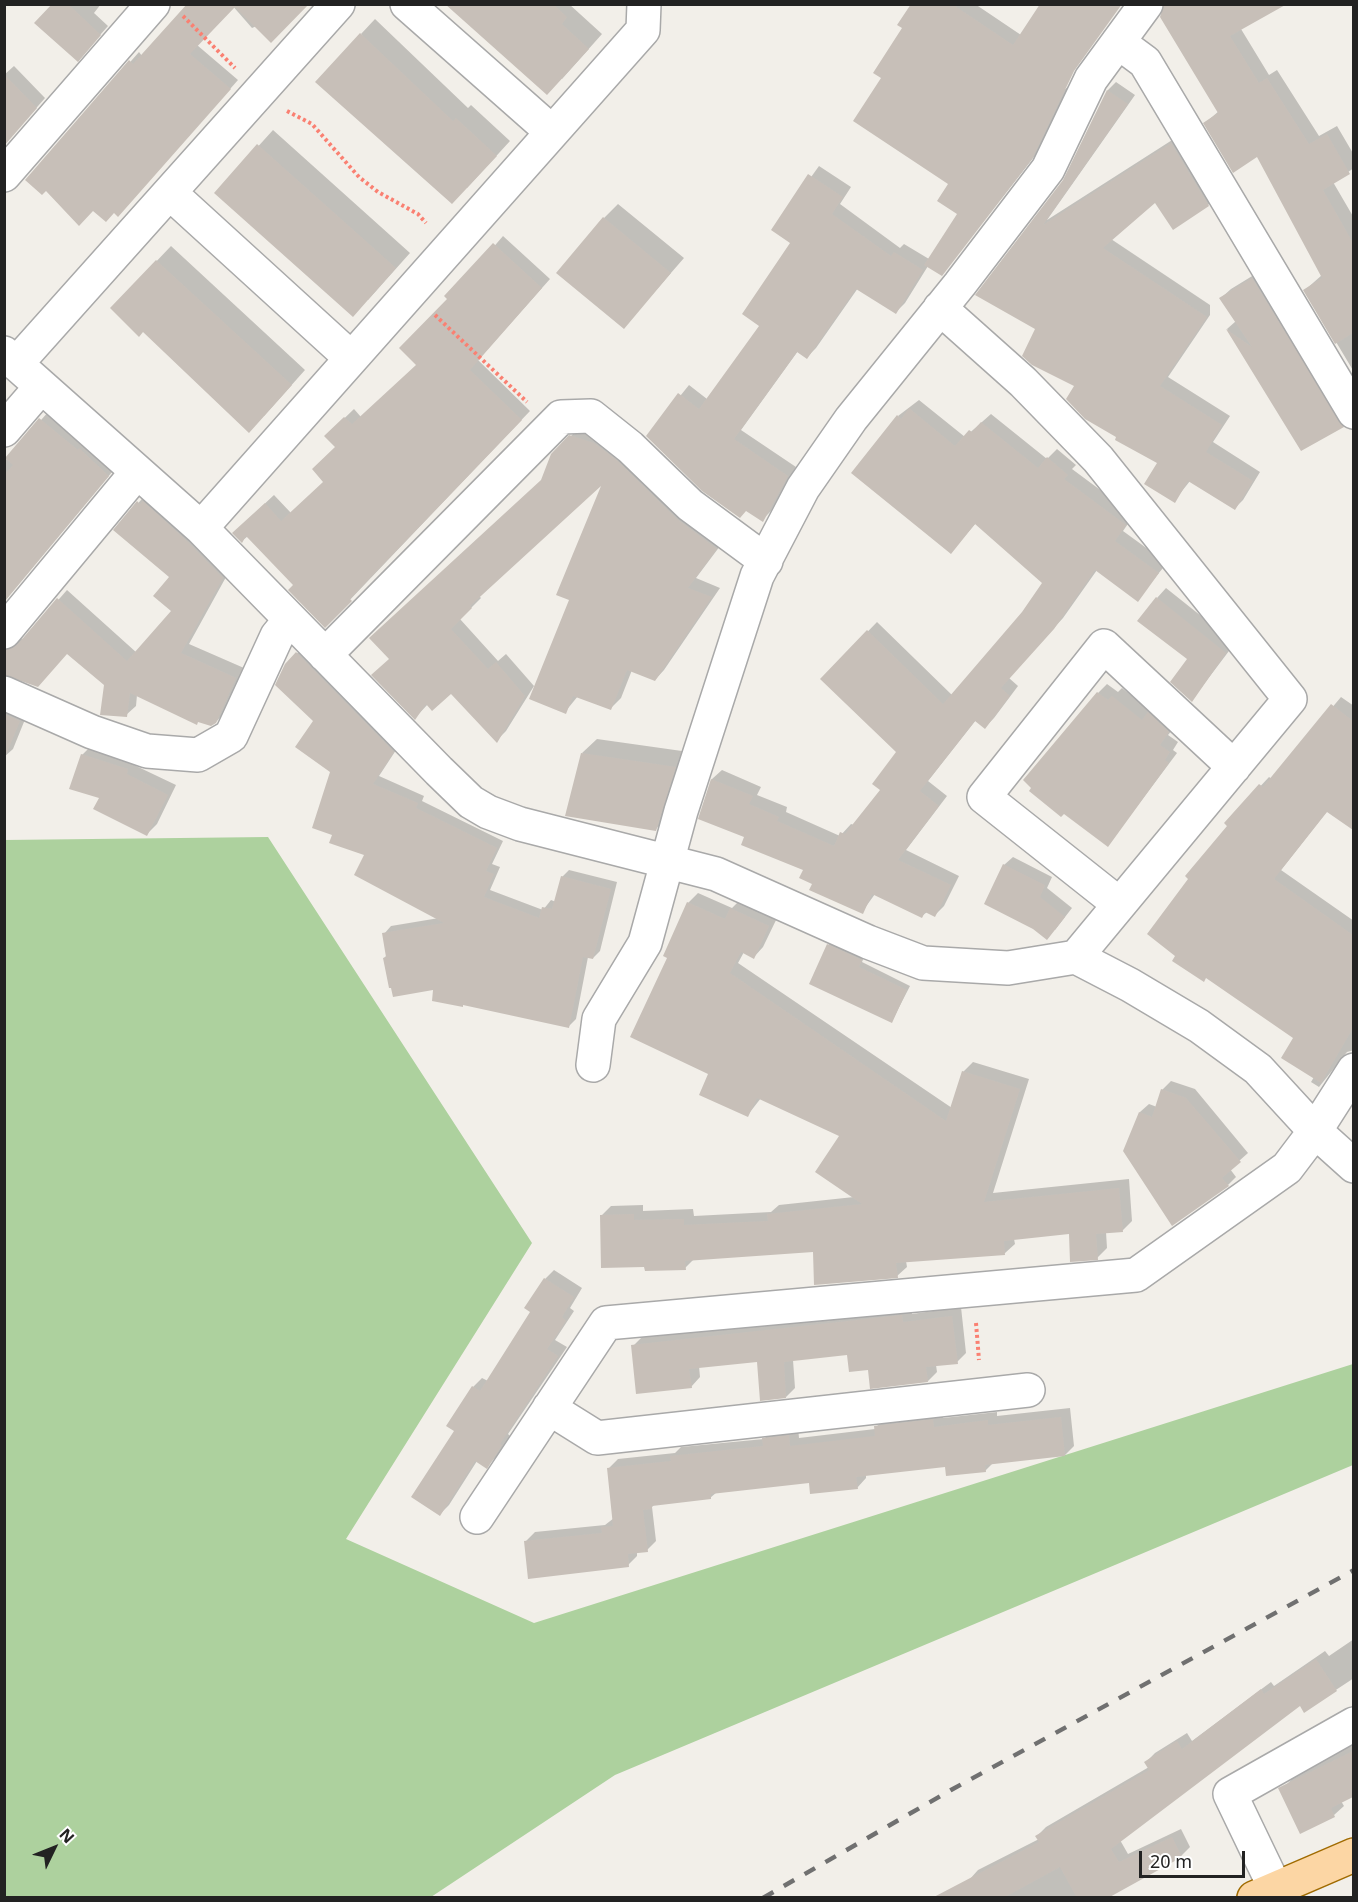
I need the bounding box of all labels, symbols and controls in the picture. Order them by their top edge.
north arrow [24,1818,84,1878]
text: N [55,1823,80,1848]
scale bar [1142,1839,1248,1877]
text: 20 m [1150,1849,1192,1873]

